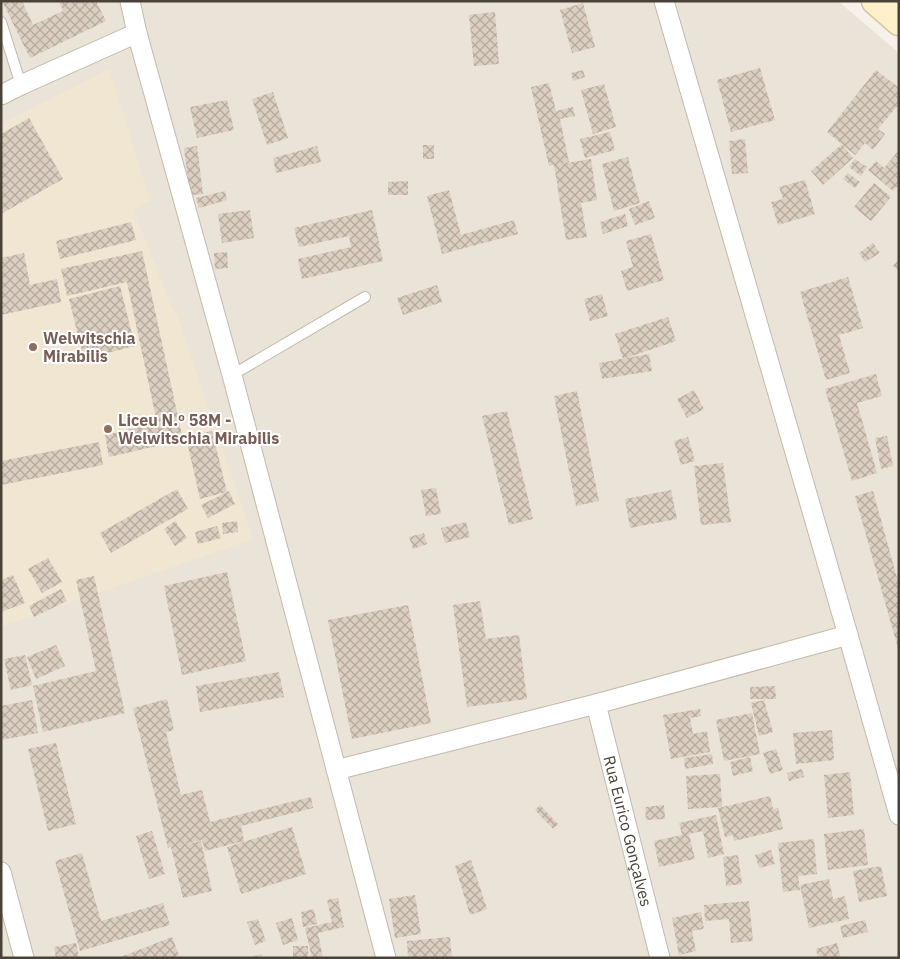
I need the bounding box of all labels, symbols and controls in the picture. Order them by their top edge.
place label: Welwitschia Mirabilis [43,328,136,366]
marker: Welwitschia Mirabilis [27,341,39,353]
place label: Liceu N.º 58M - Welwitschia Mirabilis [118,410,279,448]
marker: Liceu N.º 58M - Welwitschia Mirabilis [102,423,114,435]
street label: Rua Eurico Gonçalves [599,753,657,909]

